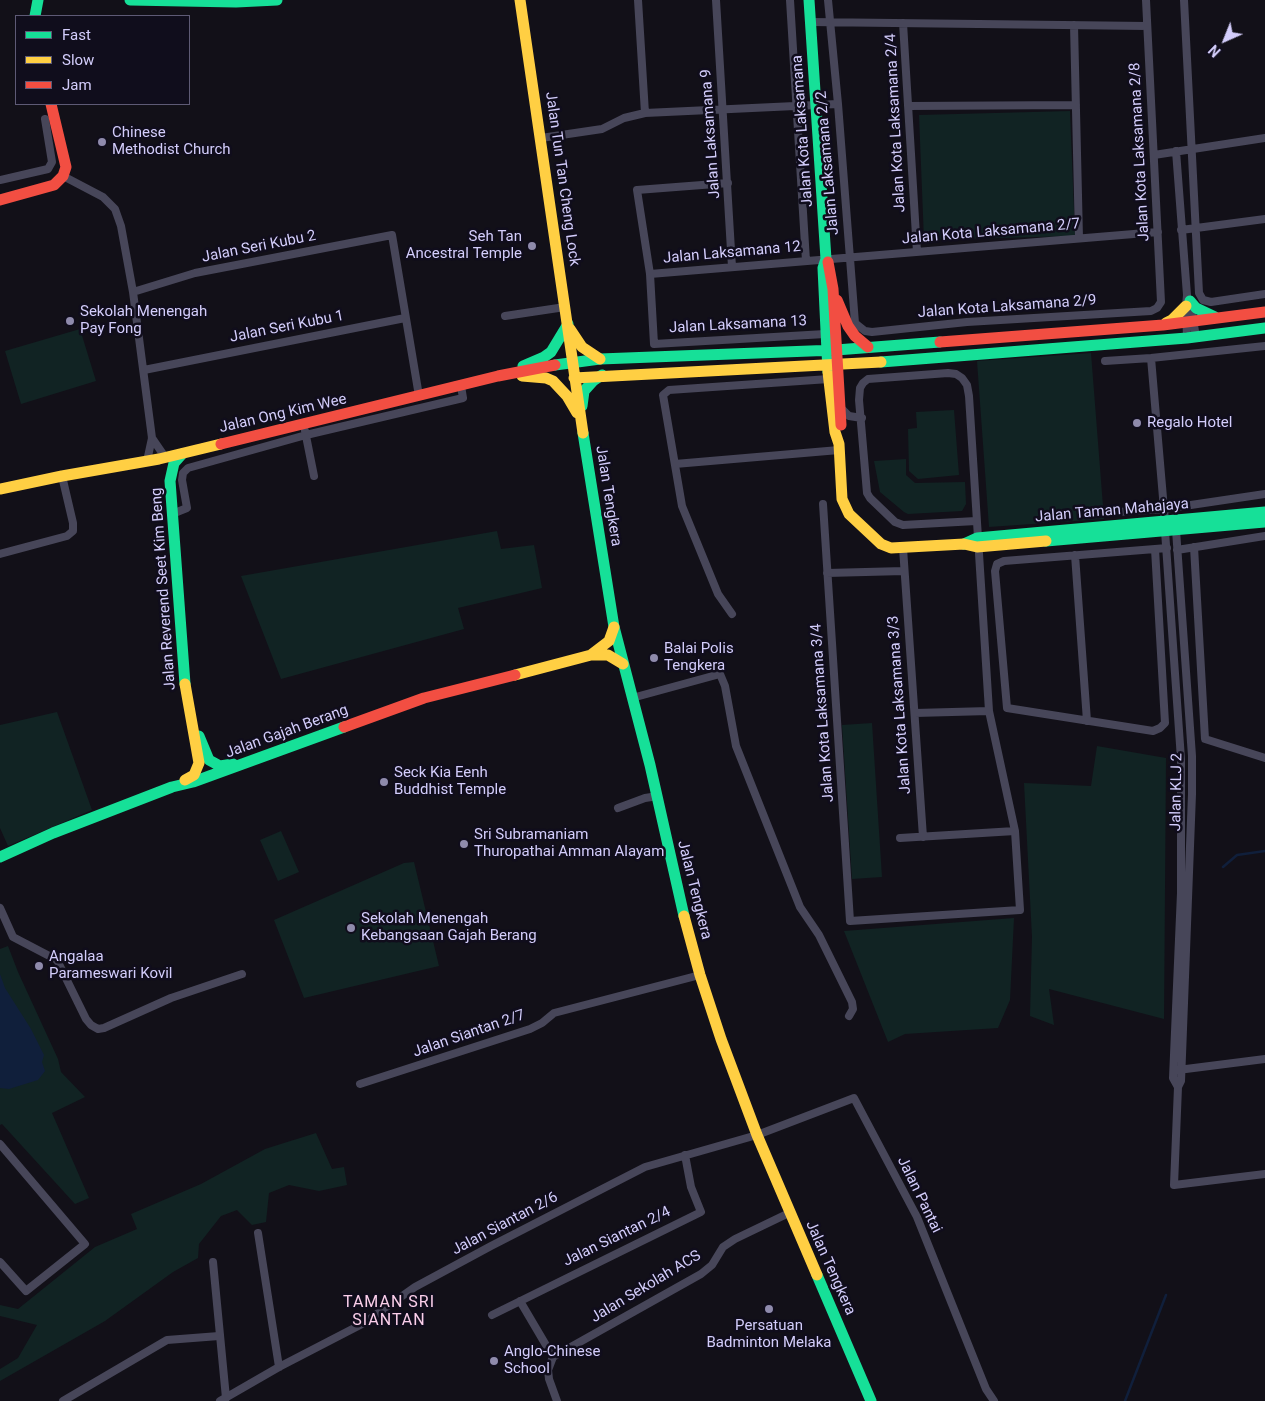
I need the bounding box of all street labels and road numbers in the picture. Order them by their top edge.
street label: Jalan Kota Laksamana 2/4 [882,33,910,213]
street label: Jalan Kota Laksamana [789,54,817,208]
street label: Jalan Kota Laksamana 2/8 [1126,62,1154,242]
street label: Jalan Laksamana 9 [697,69,725,199]
street label: Jalan Laksamana 2/2 [813,90,843,236]
street label: Jalan Tun Tan Cheng Lock [541,91,583,267]
street label: Jalan Kota Laksamana 2/7 [901,215,1081,249]
street label: Jalan Seri Kubu 2 [200,227,318,267]
street label: Jalan Laksamana 12 [662,238,802,268]
street label: Jalan Kota Laksamana 2/9 [917,292,1097,322]
street label: Jalan Seri Kubu 1 [228,307,346,347]
street label: Jalan Laksamana 13 [668,312,808,338]
street label: Jalan Ong Kim Wee [218,391,348,437]
street label: Jalan Tengkera [591,444,625,548]
street label: Jalan Reverend Seet Kim Beng [148,487,180,691]
street label: Jalan Taman Mahajaya [1034,495,1190,527]
street label: Jalan Kota Laksamana 3/3 [885,615,915,795]
street label: Jalan Kota Laksamana 3/4 [808,623,838,803]
street label: Jalan Gajah Berang [223,701,351,763]
street label: Jalan KLJ 2 [1167,753,1187,831]
street label: Jalan Tengkera [673,839,715,941]
street label: Jalan Siantan 2/7 [411,1006,527,1062]
street label: Jalan Pantai [893,1154,945,1236]
street label: Jalan Siantan 2/6 [449,1189,561,1259]
street label: Jalan Siantan 2/4 [560,1203,674,1271]
street label: Jalan Tengkera [801,1218,859,1318]
street label: Jalan Sekolah ACS [588,1247,704,1327]

